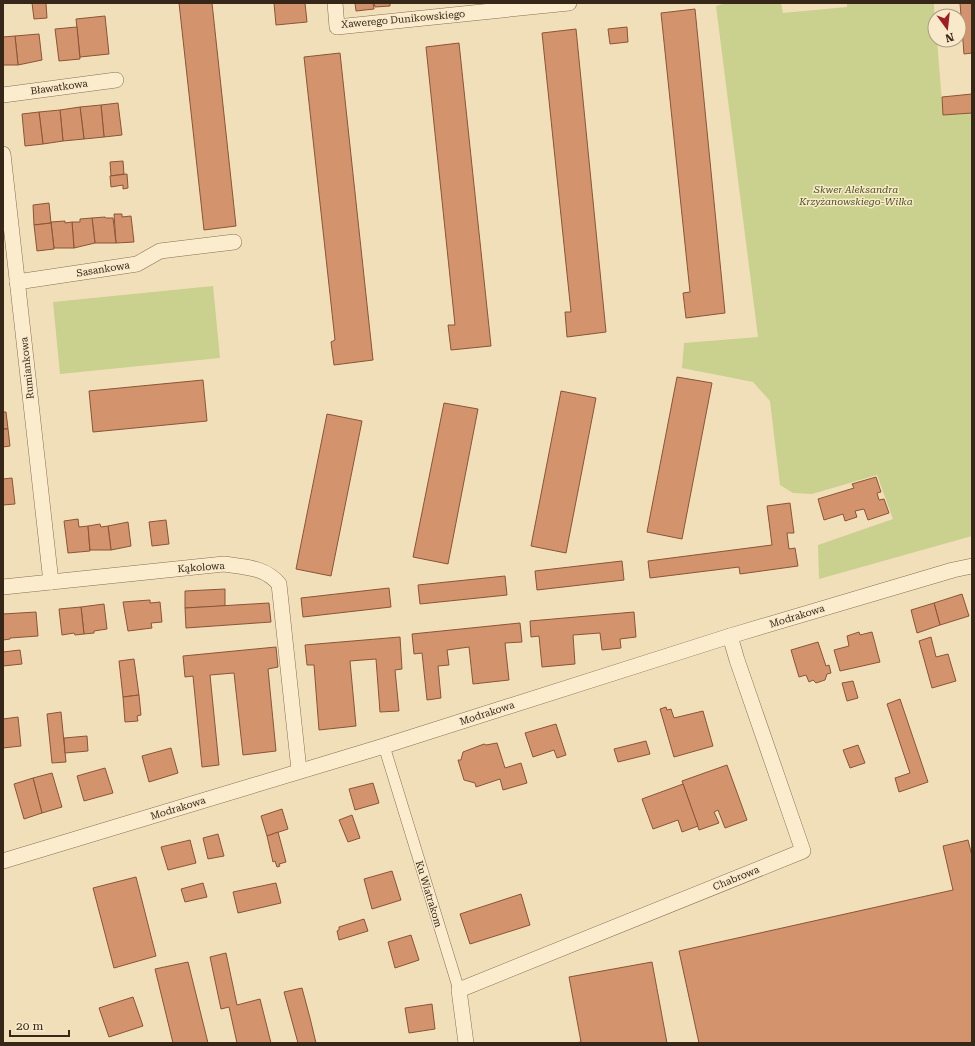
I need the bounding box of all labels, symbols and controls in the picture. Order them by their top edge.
street label: Xawerego Dunikowskiego [340,8,466,30]
north arrow [927,8,967,48]
text: N [943,30,955,45]
street label: Bławatkowa [30,77,89,96]
park label: Skwer Aleksandra Krzyżanowskiego-Wilka [798,184,913,207]
street label: Sasankowa [76,259,131,279]
street label: Rumiankowa [18,336,36,400]
street label: Kąkolowa [177,560,226,574]
street label: Modrakowa [768,602,826,630]
street label: Modrakowa [458,699,516,727]
street label: Modrakowa [149,794,207,822]
street label: Ku Wiatrakom [414,859,444,929]
street label: Chabrowa [711,864,761,892]
scale bar [10,1012,69,1038]
text: 20 m [16,1019,43,1033]

